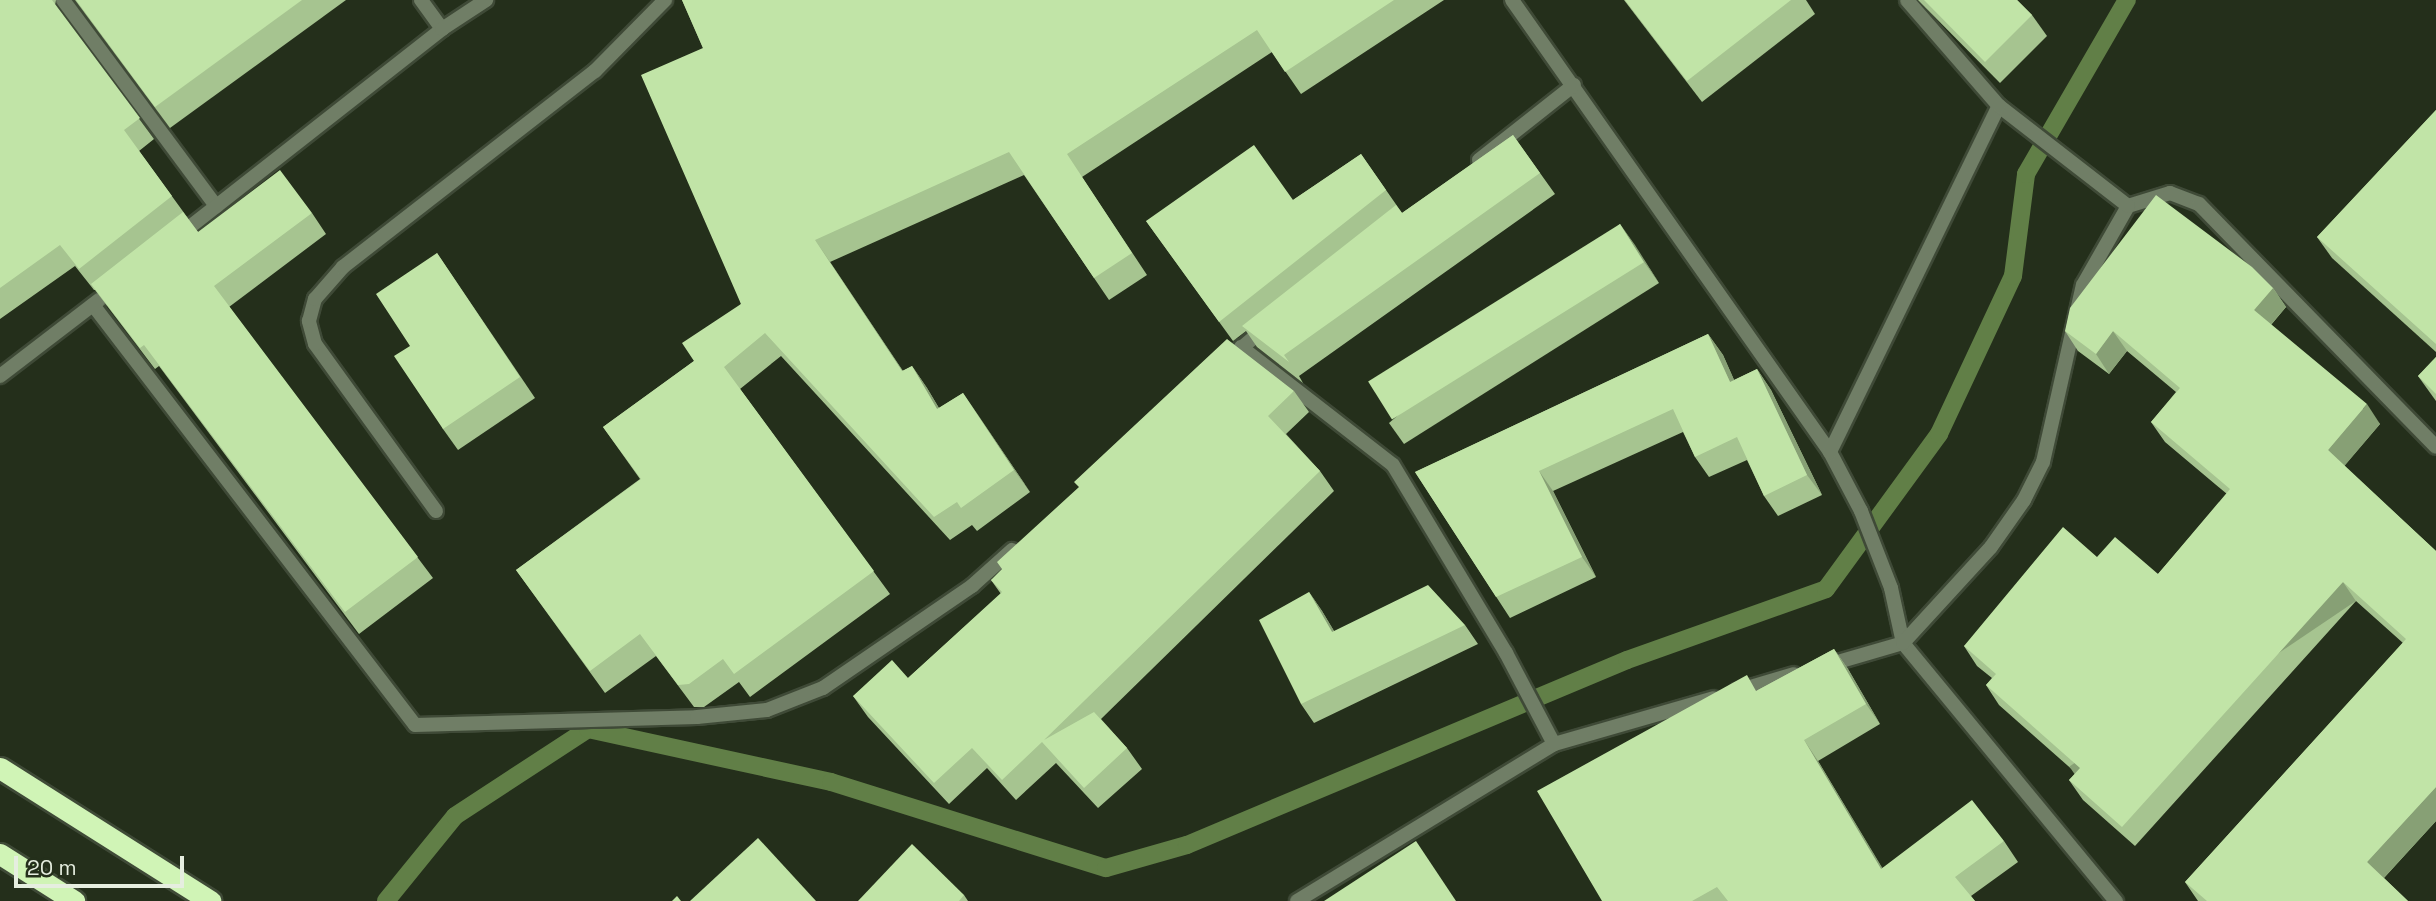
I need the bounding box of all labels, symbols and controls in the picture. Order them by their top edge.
scale bar [18,842,187,886]
text: 20 m [27,854,77,881]

